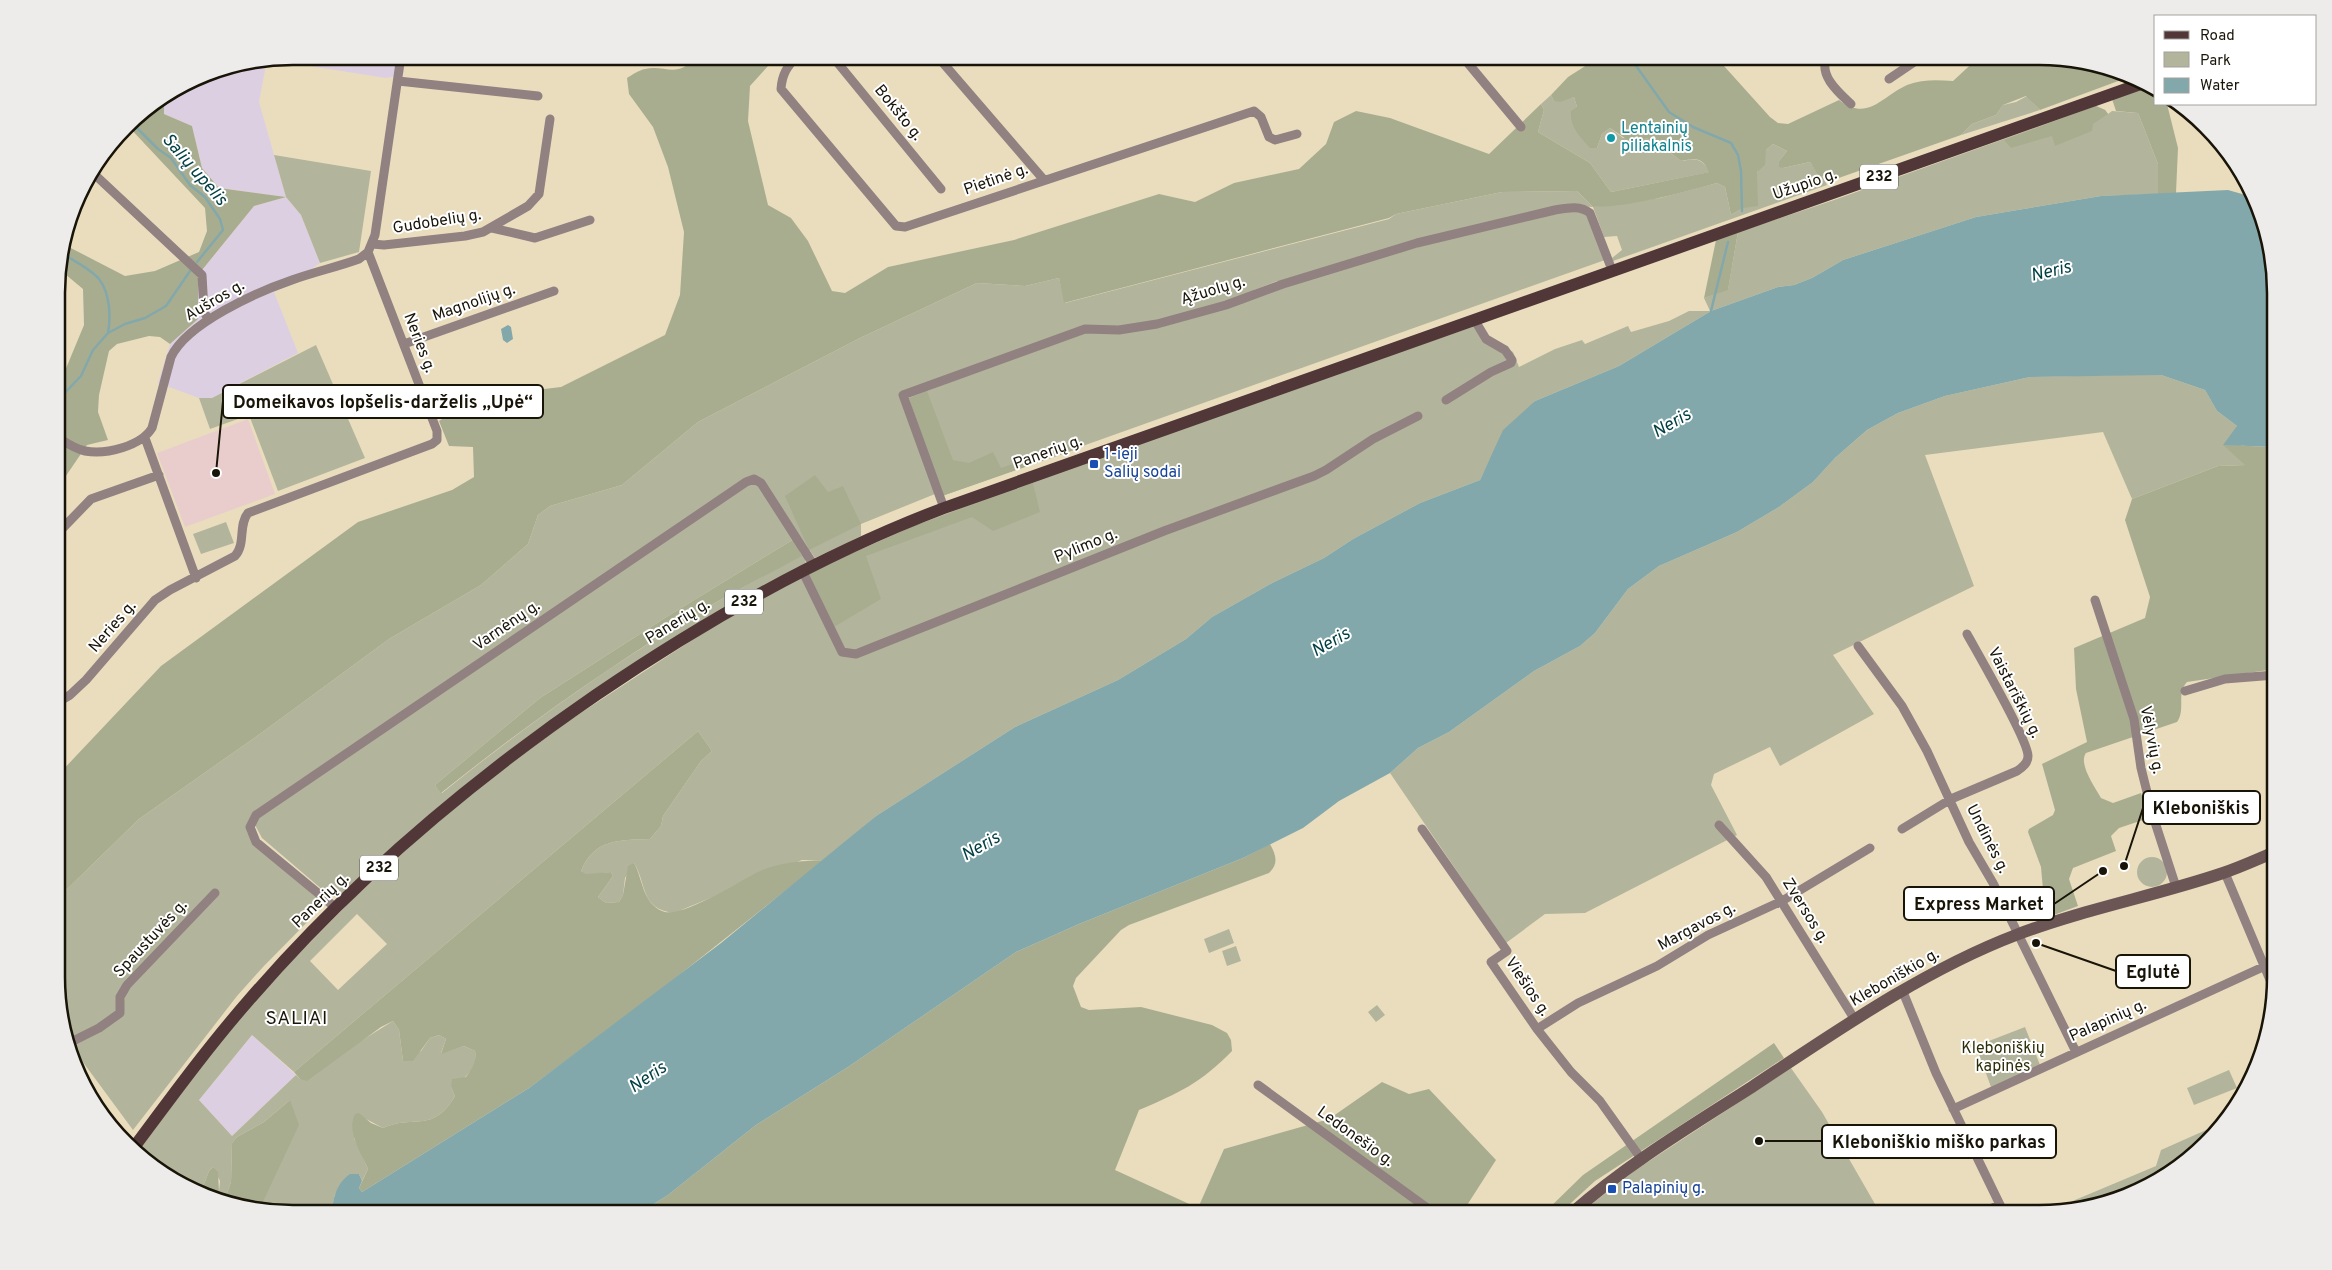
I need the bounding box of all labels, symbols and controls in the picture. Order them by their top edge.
legend [2154,15,2317,105]
text: Road [2200,27,2235,46]
text: Park [2200,52,2231,71]
text: Water [2200,77,2240,96]
street label: Bokšto g. [869,81,927,145]
place label: Lentainių piliakalnis [1621,119,1692,157]
water label: Salių upelis [156,129,232,212]
marker: Lentainių piliakalnis [1605,132,1617,144]
street label: Pietinė g. [961,160,1031,200]
road number: 232 [1860,164,1898,190]
street label: Užupio g. [1770,165,1840,205]
street label: Gudobelių g. [391,205,483,239]
water label: Neris [2029,256,2074,288]
street label: Ąžuolų g. [1178,272,1248,310]
street label: Aušros g. [182,276,248,326]
street label: Magnolijų g. [430,279,518,327]
street label: Neries g. [398,310,440,376]
callout: Domeikavos lopšelis-darželis „Upė“ [223,385,543,418]
text: Domeikavos lopšelis-darželis „Upė“ [233,392,533,415]
water label: Neris [1649,403,1696,444]
street label: Panerių g. [1011,431,1085,475]
place label: 1-ieji Salių sodai [1104,445,1181,483]
marker: 1-ieji Salių sodai [1088,458,1100,470]
street label: Pylimo g. [1051,524,1121,568]
road number: 232 [725,590,763,614]
street label: Panerių g. [642,595,714,649]
street label: Varnėnų g. [470,596,544,656]
street label: Neries g. [85,597,141,657]
water label: Neris [1308,622,1355,663]
street label: Vaistariškių g. [1983,644,2045,742]
street label: Vėlyvių g. [2135,704,2167,776]
callout: Kleboniškis [2143,791,2260,824]
text: Kleboniškis [2152,798,2250,821]
street label: Undinės g. [1961,801,2013,877]
water label: Neris [958,826,1005,867]
road number: 232 [360,856,398,880]
street label: Panerių g. [288,869,354,933]
street label: Zversos g. [1777,875,1833,947]
callout: Express Market [1904,887,2054,920]
text: Express Market [1914,894,2044,917]
street label: Spaustuvės g. [110,896,192,982]
street label: Margavos g. [1655,898,1739,956]
street label: Kleboniškio g. [1847,944,1943,1012]
street label: Viešios g. [1500,954,1554,1020]
callout: Eglutė [2116,955,2190,988]
text: Eglutė [2126,962,2180,985]
street label: Palapinių g. [2066,995,2150,1047]
district label: SALIAI [266,1007,328,1031]
park label: Kleboniškių kapinės [1961,1039,2045,1077]
water label: Neris [625,1057,672,1099]
street label: Ledonešio g. [1313,1102,1397,1172]
callout: Kleboniškio miško parkas [1822,1125,2056,1158]
text: Kleboniškio miško parkas [1832,1132,2046,1155]
place label: Palapinių g. [1622,1179,1705,1199]
marker: Palapinių g. [1606,1183,1618,1195]

